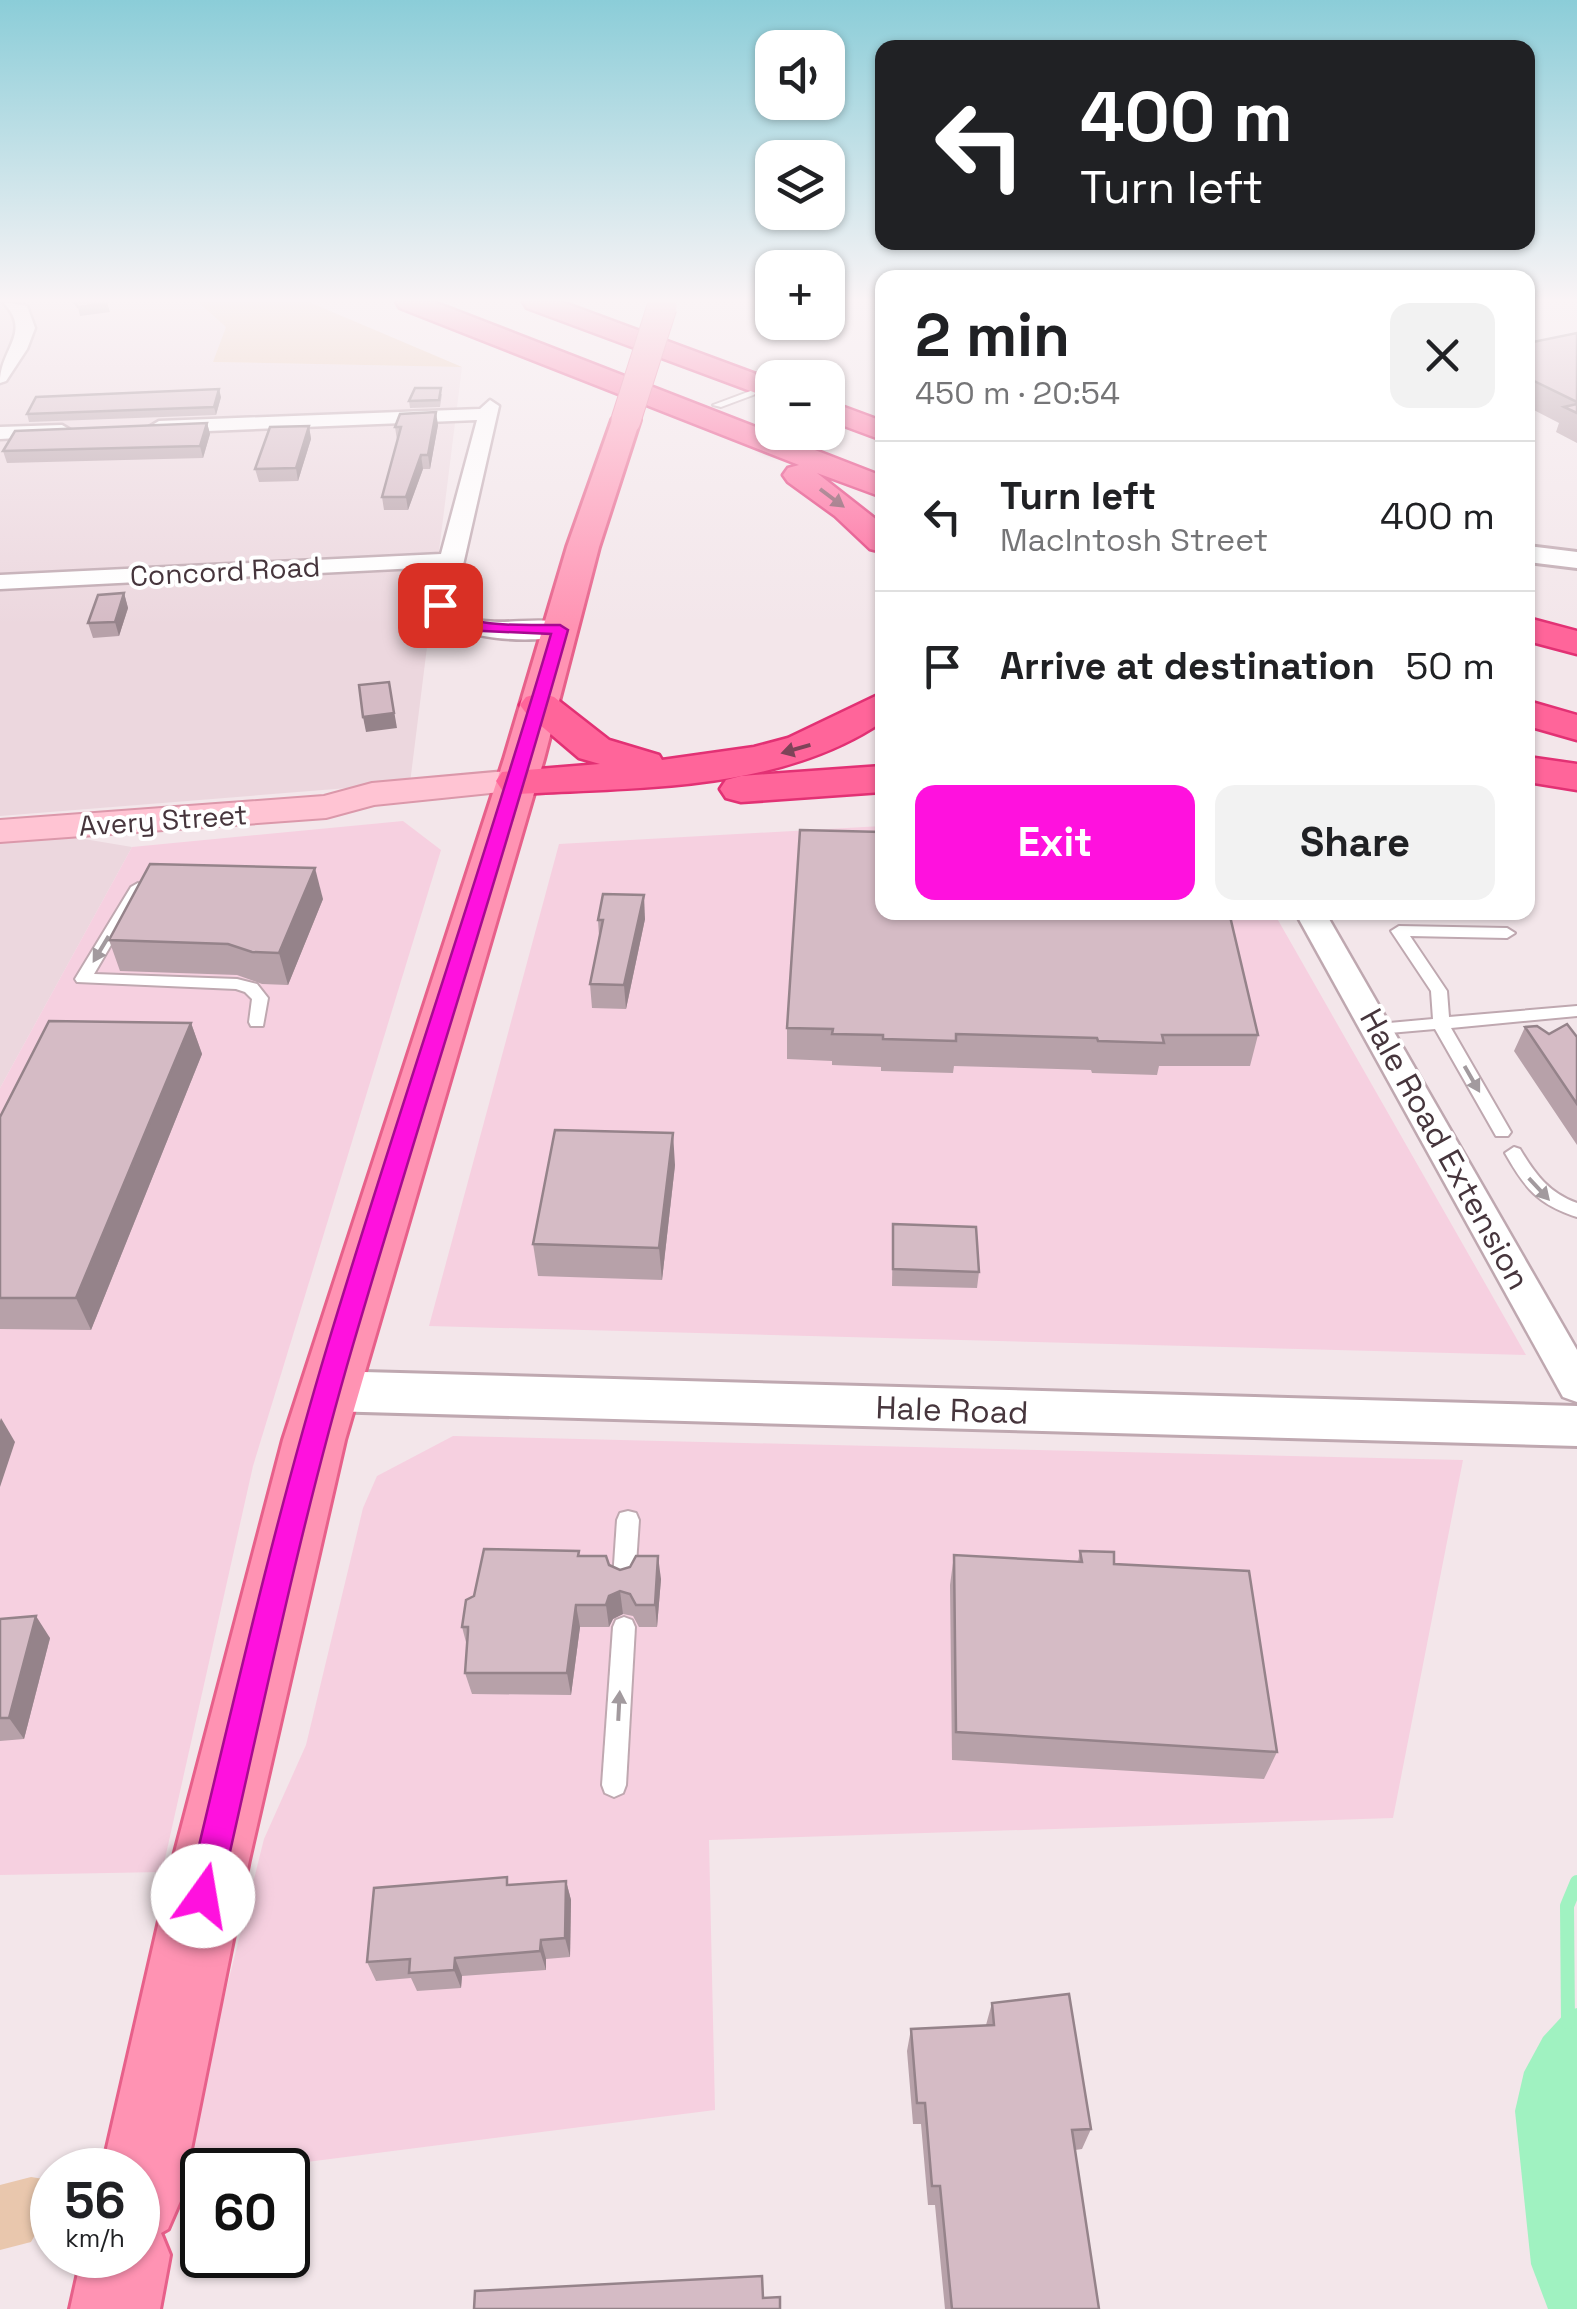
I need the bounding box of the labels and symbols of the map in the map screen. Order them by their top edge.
one-way arrow [819,487,845,507]
street label: Concord Road [129,548,321,594]
pin [398,563,483,648]
one-way arrow [780,741,811,757]
street label: Avery Street [78,796,248,844]
one-way arrow [93,935,110,963]
street label: Hale Road Extension [1351,1002,1539,1296]
one-way arrow [1463,1064,1480,1093]
one-way arrow [1528,1177,1551,1201]
street label: Hale Road [875,1387,1029,1433]
one-way arrow [611,1689,627,1721]
position arrow [151,1844,255,1948]
speed limit sign: 60 [180,2148,310,2278]

